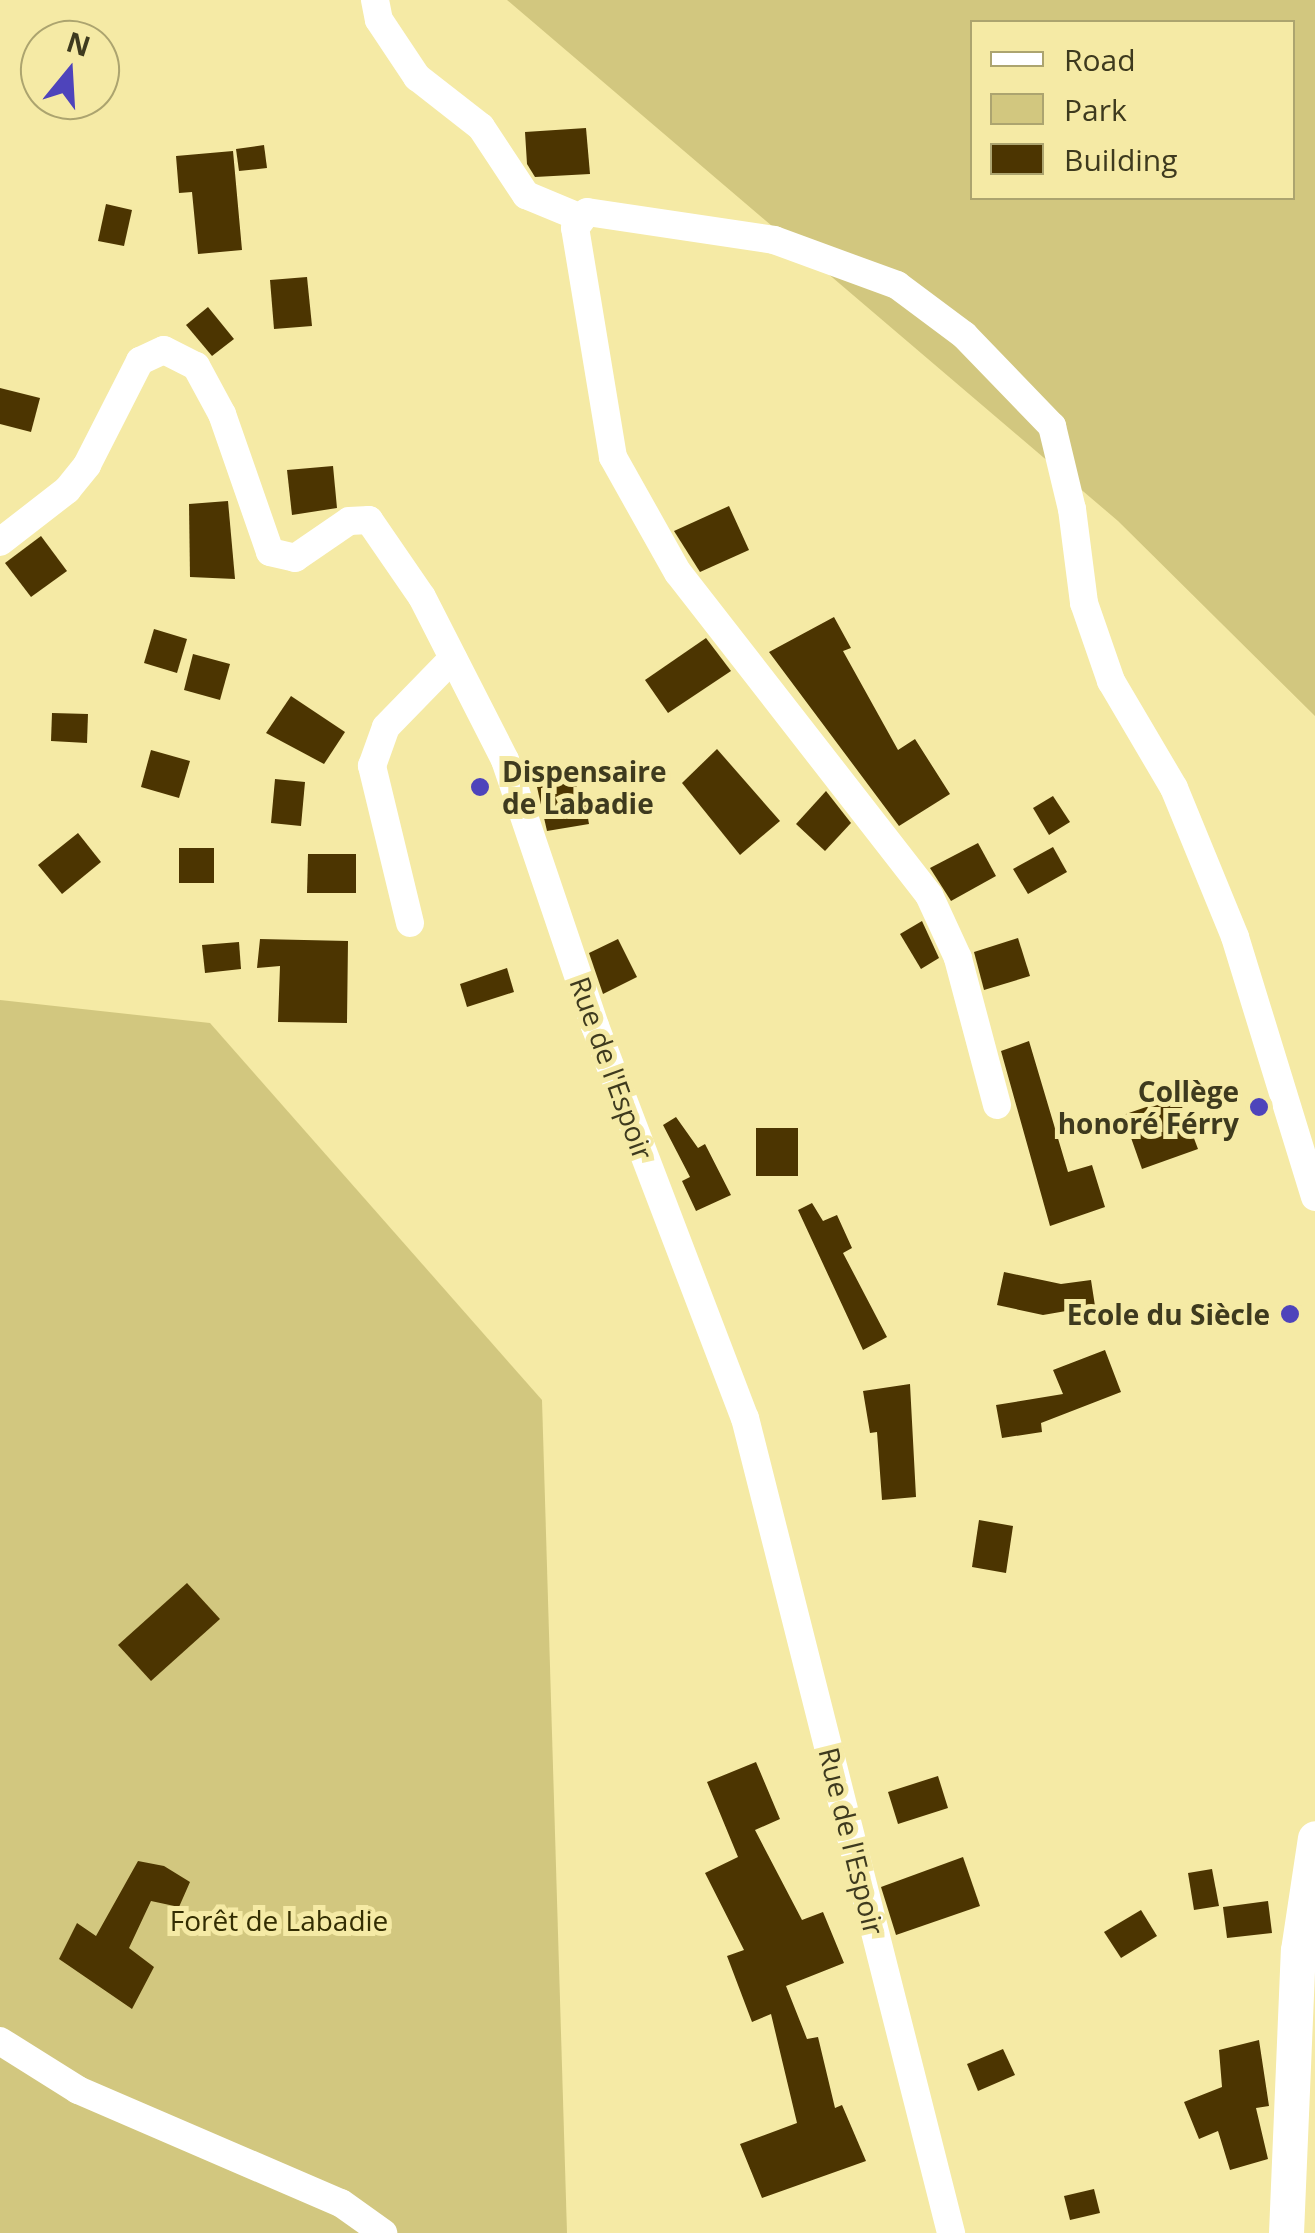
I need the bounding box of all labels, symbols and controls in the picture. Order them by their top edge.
north arrow [20,20,120,120]
legend [970,20,1295,200]
text: N [62,22,95,65]
text: Road [1064,39,1136,80]
text: Park [1064,89,1127,130]
text: Building [1064,139,1178,180]
place label: Dispensaire de Labadie [502,754,666,820]
marker: Dispensaire de Labadie [467,774,493,800]
street label: Rue de l'Espoir [563,972,661,1164]
place label: Collège honoré Férry [1058,1074,1239,1140]
marker: Collège honoré Férry [1248,1096,1270,1118]
place label: Ecole du Siècle [1067,1297,1270,1331]
marker: Ecole du Siècle [1279,1303,1301,1325]
street label: Rue de l'Espoir [812,1744,892,1938]
park label: Forêt de Labadie [170,1903,388,1937]

